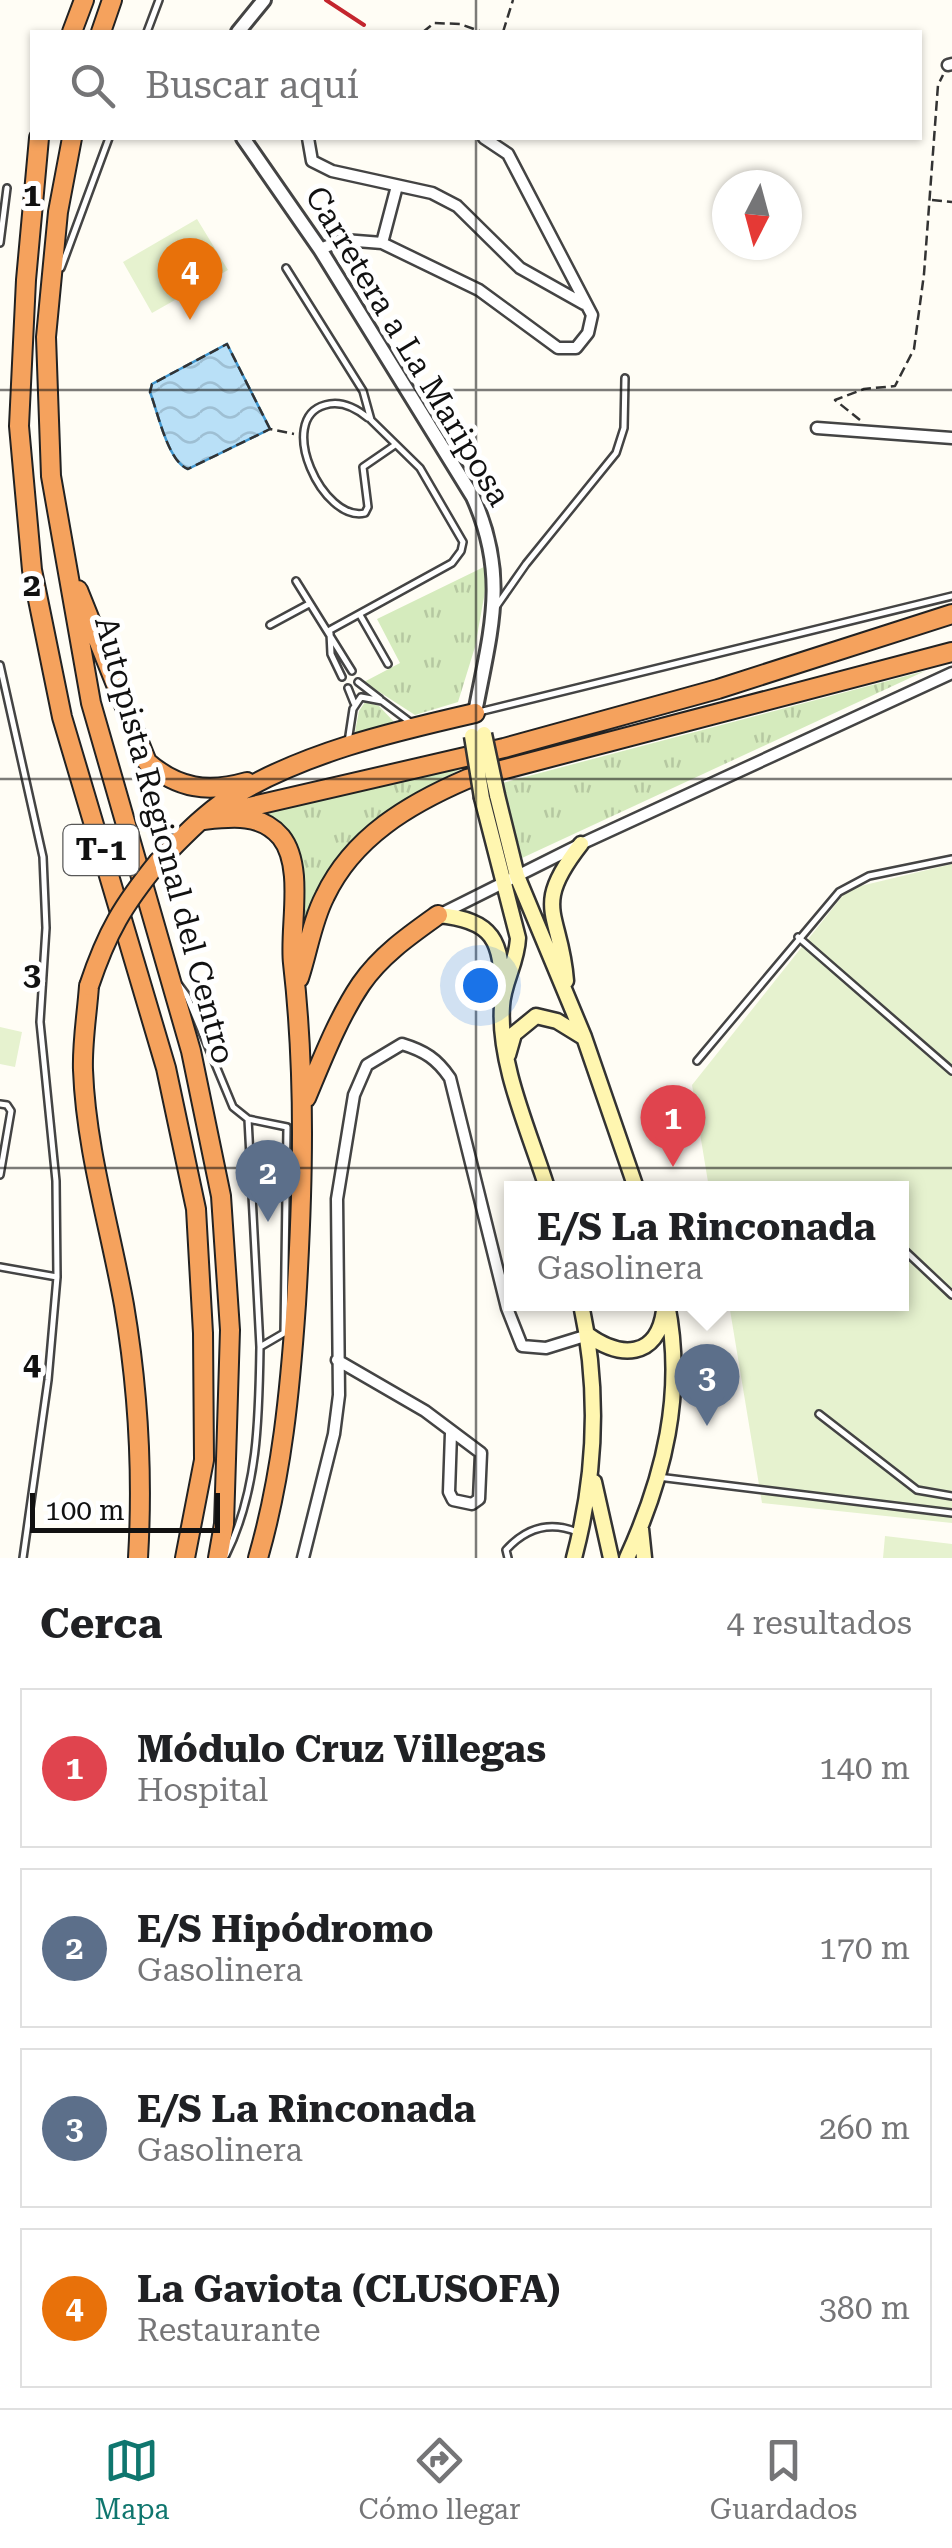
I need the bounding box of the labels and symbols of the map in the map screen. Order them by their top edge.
north arrow [712,170,802,260]
text: 1 [23,176,41,214]
street label: Carretera a La Mariposa [297,179,519,513]
pin: 4 [158,238,222,320]
text: 2 [23,566,41,604]
street label: Autopista Regional del Centro [87,612,243,1068]
road number: T-1 [64,825,138,875]
text: 3 [23,955,41,993]
your location [455,960,506,1011]
pin: 1 [640,1084,706,1167]
pin: 2 [236,1140,300,1222]
pin: 3 [674,1344,740,1426]
text: 4 [23,1345,41,1383]
scale bar [30,1488,220,1532]

